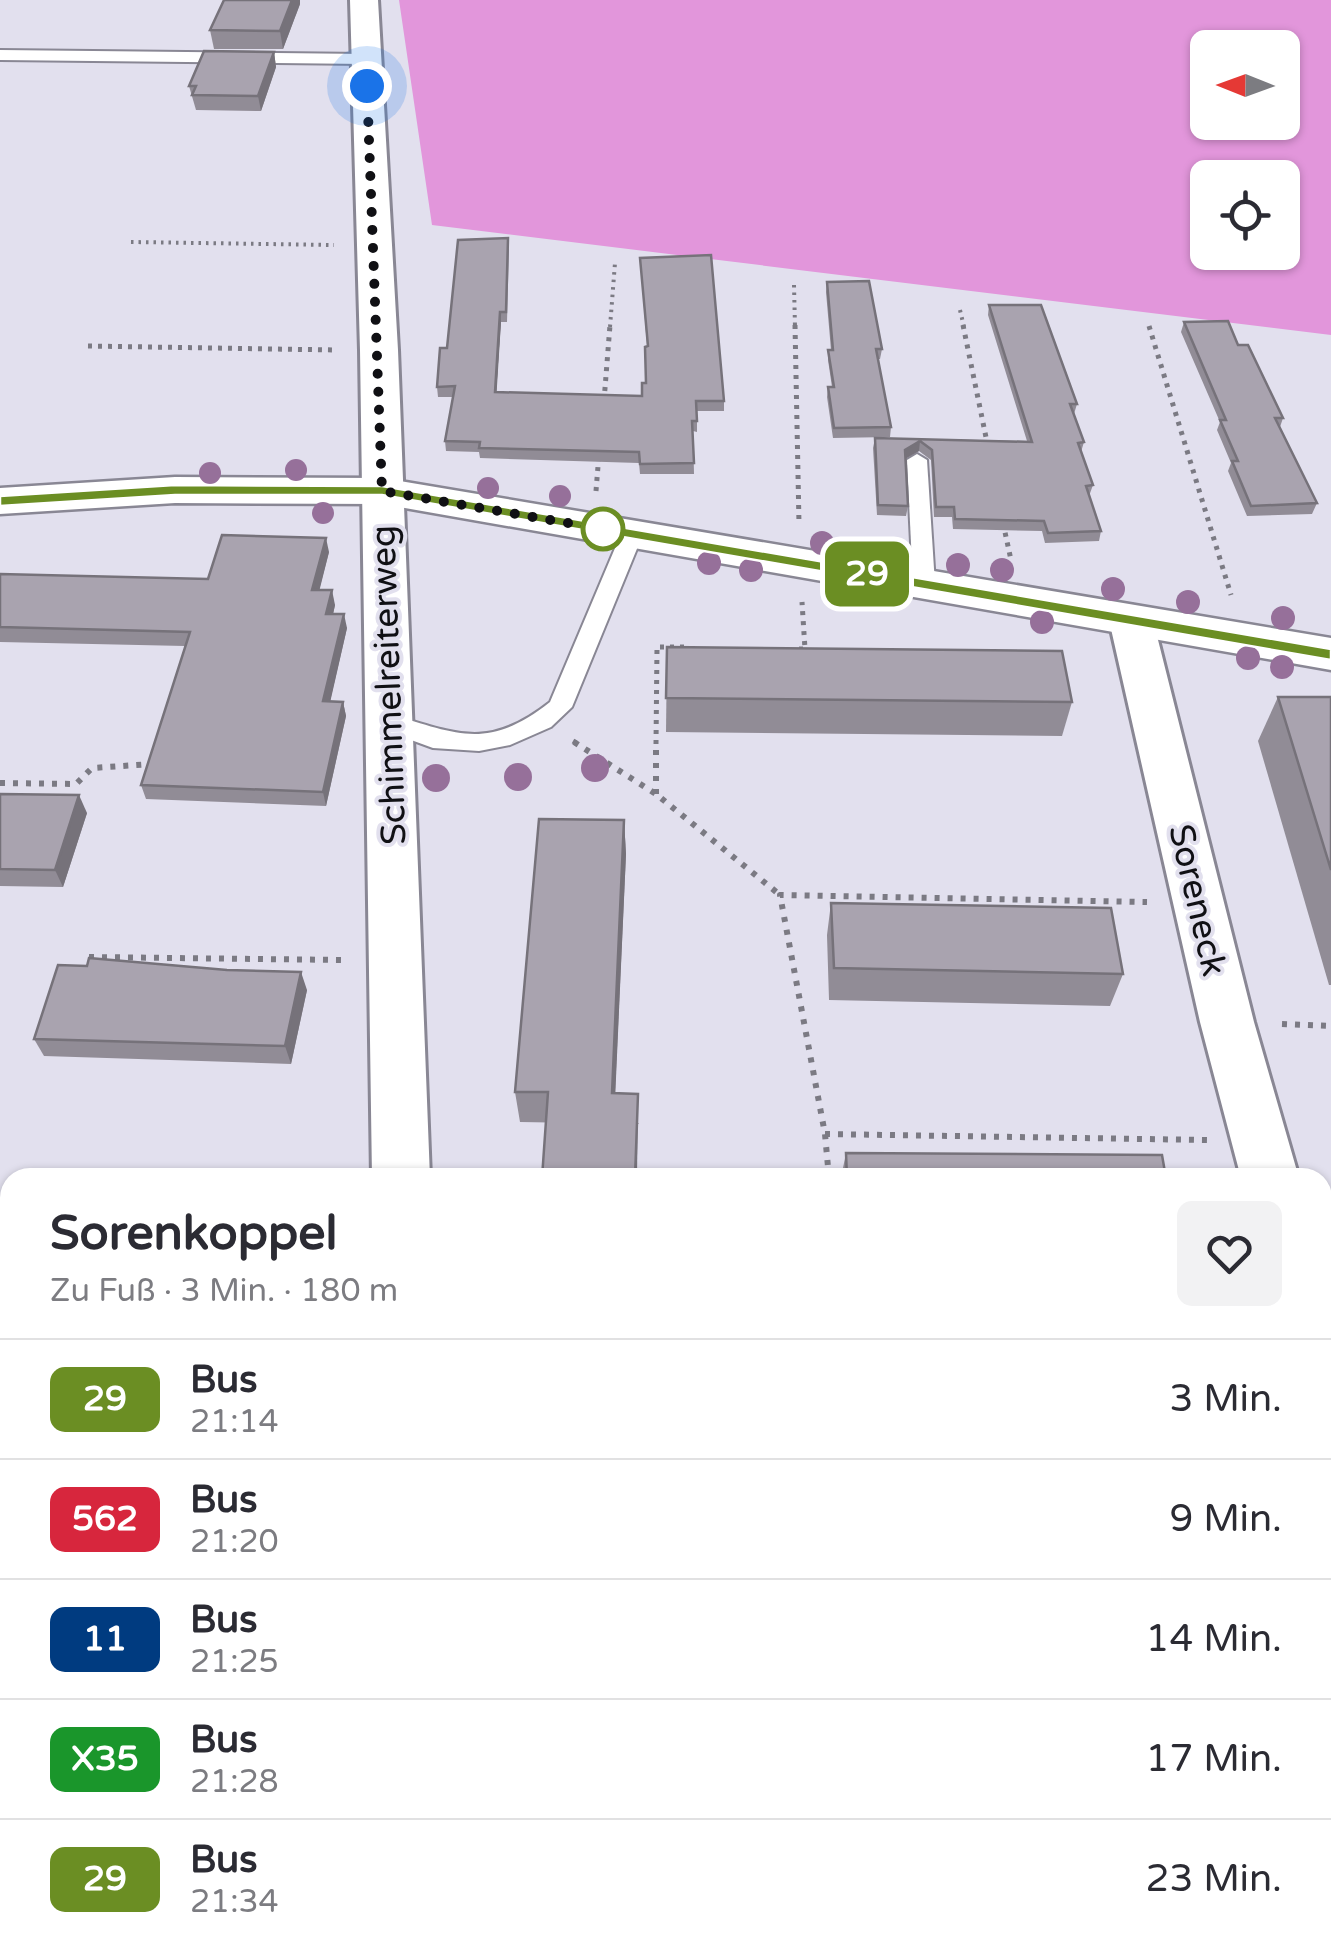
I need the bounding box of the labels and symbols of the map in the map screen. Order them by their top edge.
north arrow [1190,30,1300,140]
your location [342,61,392,111]
unlabelled marker [582,508,624,550]
street label: Schimmelreiterweg [362,524,416,846]
line badge: 29 [822,542,912,606]
street label: Soreneck [1159,820,1235,980]

